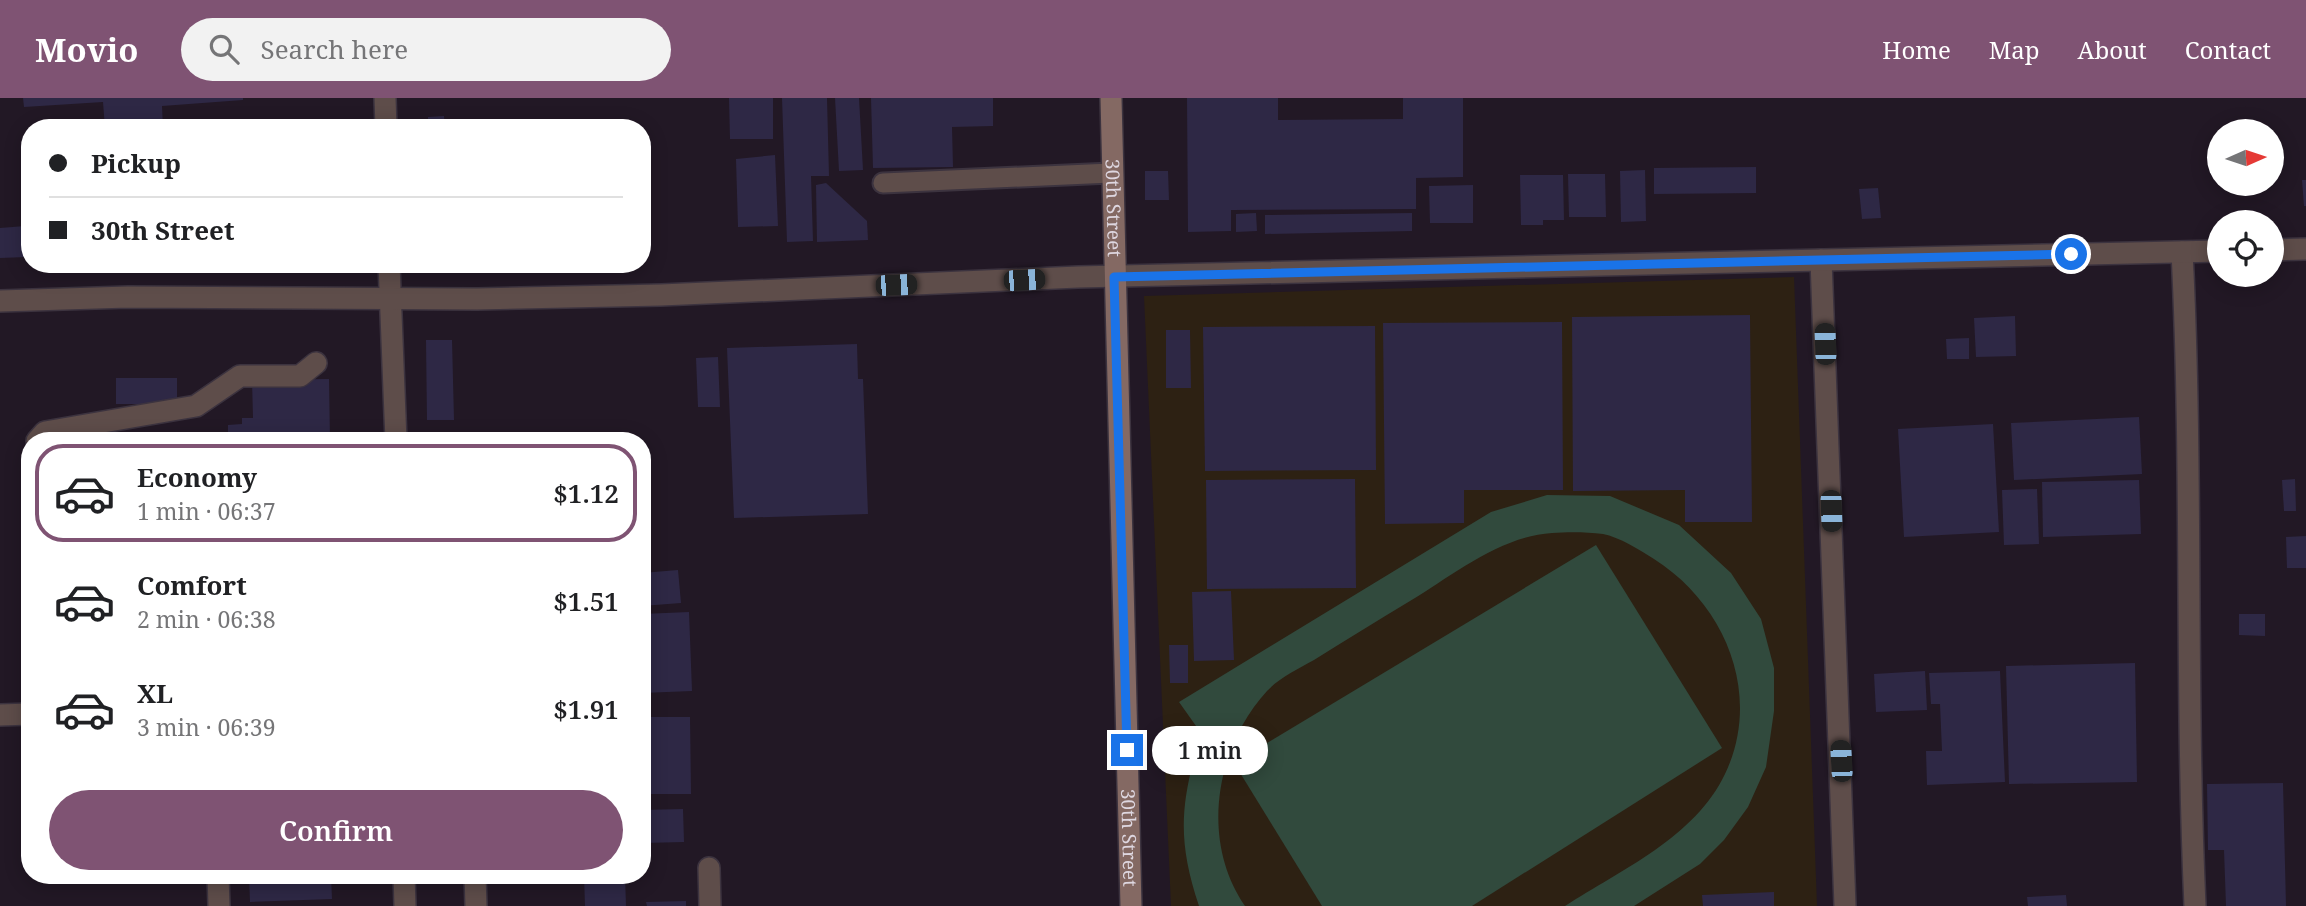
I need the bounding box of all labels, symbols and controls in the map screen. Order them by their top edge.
search box [181,18,671,81]
text: Movio [35,27,139,72]
icon: search [205,30,243,68]
text: Search here [261,31,408,67]
text: Home [1882,33,1951,66]
text: Map [1989,33,2040,66]
text: About [2078,33,2147,66]
text: Contact [2185,33,2271,66]
north arrow [2207,119,2284,196]
map controls [2207,119,2284,287]
text: Pickup [91,145,181,181]
street label: 30th Street [1100,159,1128,258]
button: locate [2207,210,2284,287]
text: 30th Street [91,212,234,248]
route start [2055,238,2087,270]
car [1003,268,1046,292]
car [875,274,918,296]
car [1814,323,1837,365]
text: Economy [137,459,257,495]
icon: car [53,462,116,525]
text: $1.12 [553,475,619,511]
car [1820,490,1843,532]
text: 1 min · 06:37 [137,495,275,527]
text: Comfort [137,567,247,603]
icon: car [53,570,116,633]
text: $1.51 [553,583,619,619]
text: 2 min · 06:38 [137,603,275,635]
text: XL [137,675,173,711]
icon: car [53,678,116,741]
text: $1.91 [553,691,619,727]
text: 3 min · 06:39 [137,711,275,743]
callout: 1 min [1152,726,1267,774]
route end [1111,734,1143,766]
text: 1 min [1178,734,1242,766]
car [1830,739,1853,783]
street label: 30th Street [1115,788,1144,887]
button: Confirm [49,790,623,870]

